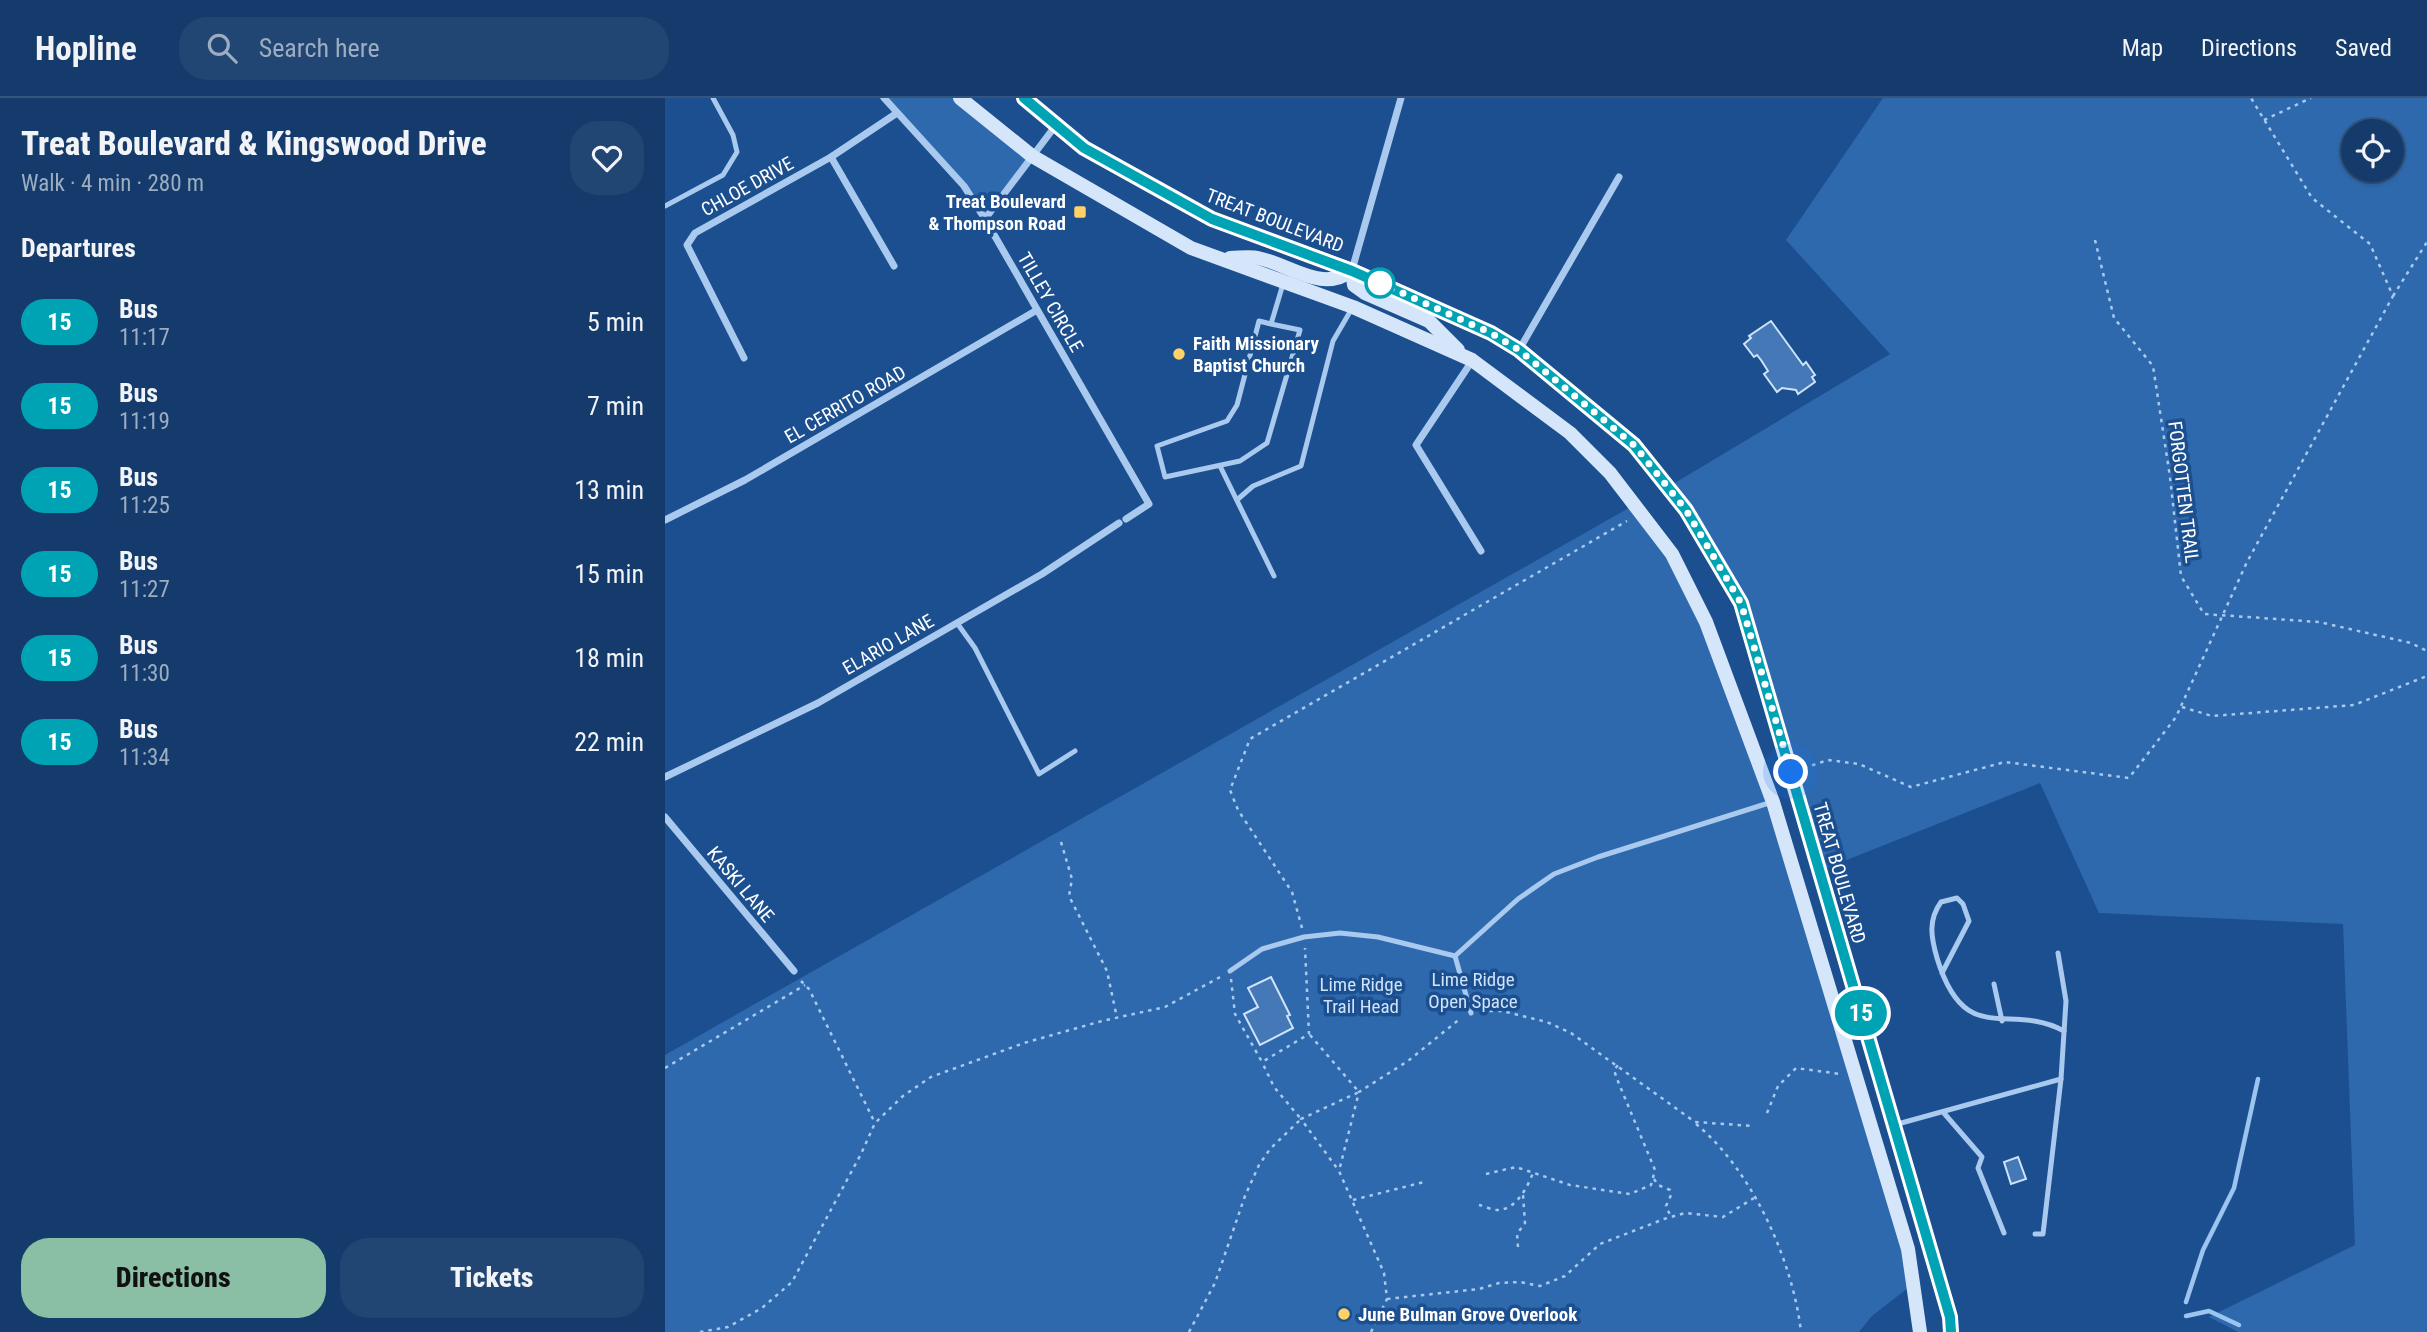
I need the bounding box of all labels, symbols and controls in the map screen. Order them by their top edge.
search box [179,17,669,80]
text: Hopline [35,29,137,68]
icon: search [203,29,241,67]
text: Search here [259,33,380,63]
text: Map [2122,34,2163,62]
text: Directions [2201,34,2297,62]
text: Saved [2335,34,2392,62]
map controls [2341,119,2404,182]
button: locate [2341,119,2404,182]
button: heart [570,121,644,195]
text: Treat Boulevard & Kingswood Drive [21,124,487,163]
street label: CHLOE DRIVE [697,152,797,221]
text: Walk · 4 min · 280 m [21,170,204,197]
street label: TREAT BOULEVARD [1203,184,1347,257]
place label: Treat Boulevard & Thompson Road [928,190,1066,235]
marker: Treat Boulevard & Thompson Road [1072,204,1088,220]
text: Departures [21,233,136,263]
street label: TILLEY CIRCLE [1013,248,1088,356]
unlabelled marker [1365,268,1395,298]
text: Bus [119,294,158,324]
text: 5 min [587,307,644,337]
text: 15 [47,308,72,336]
text: 11:17 [119,324,170,351]
place label: Faith Missionary Baptist Church [1193,332,1319,377]
marker: Faith Missionary Baptist Church [1171,346,1187,362]
street label: EL CERRITO ROAD [781,360,910,448]
text: Bus [119,378,158,408]
text: 7 min [587,391,644,421]
text: 15 [47,392,72,420]
text: 11:19 [119,408,170,435]
street label: FORGOTTEN TRAIL [2163,420,2204,564]
text: Bus [119,462,158,492]
text: 13 min [574,475,644,505]
text: 15 [47,476,72,504]
text: 11:25 [119,492,170,519]
text: Bus [119,546,158,576]
text: 15 min [574,559,644,589]
text: 15 [47,560,72,588]
text: 11:27 [119,576,170,603]
street label: ELARIO LANE [838,609,938,680]
text: Bus [119,630,158,660]
text: 18 min [574,643,644,673]
text: 15 [47,644,72,672]
text: 11:30 [119,660,170,687]
text: Bus [119,714,158,744]
text: 22 min [574,727,644,757]
text: 15 [47,728,72,756]
text: 11:34 [119,744,170,771]
your location [1773,754,1808,789]
street label: TREAT BOULEVARD [1808,800,1871,946]
street label: KASKI LANE [702,842,779,927]
park label: Lime Ridge Open Space [1428,968,1518,1013]
park label: Lime Ridge Trail Head [1319,973,1403,1018]
line badge: 15 [1829,990,1893,1036]
text: 15 [1849,999,1873,1027]
button: Directions [21,1238,326,1318]
button: Tickets [340,1238,644,1318]
place label: June Bulman Grove Overlook [1358,1303,1578,1326]
marker: June Bulman Grove Overlook [1336,1306,1352,1322]

